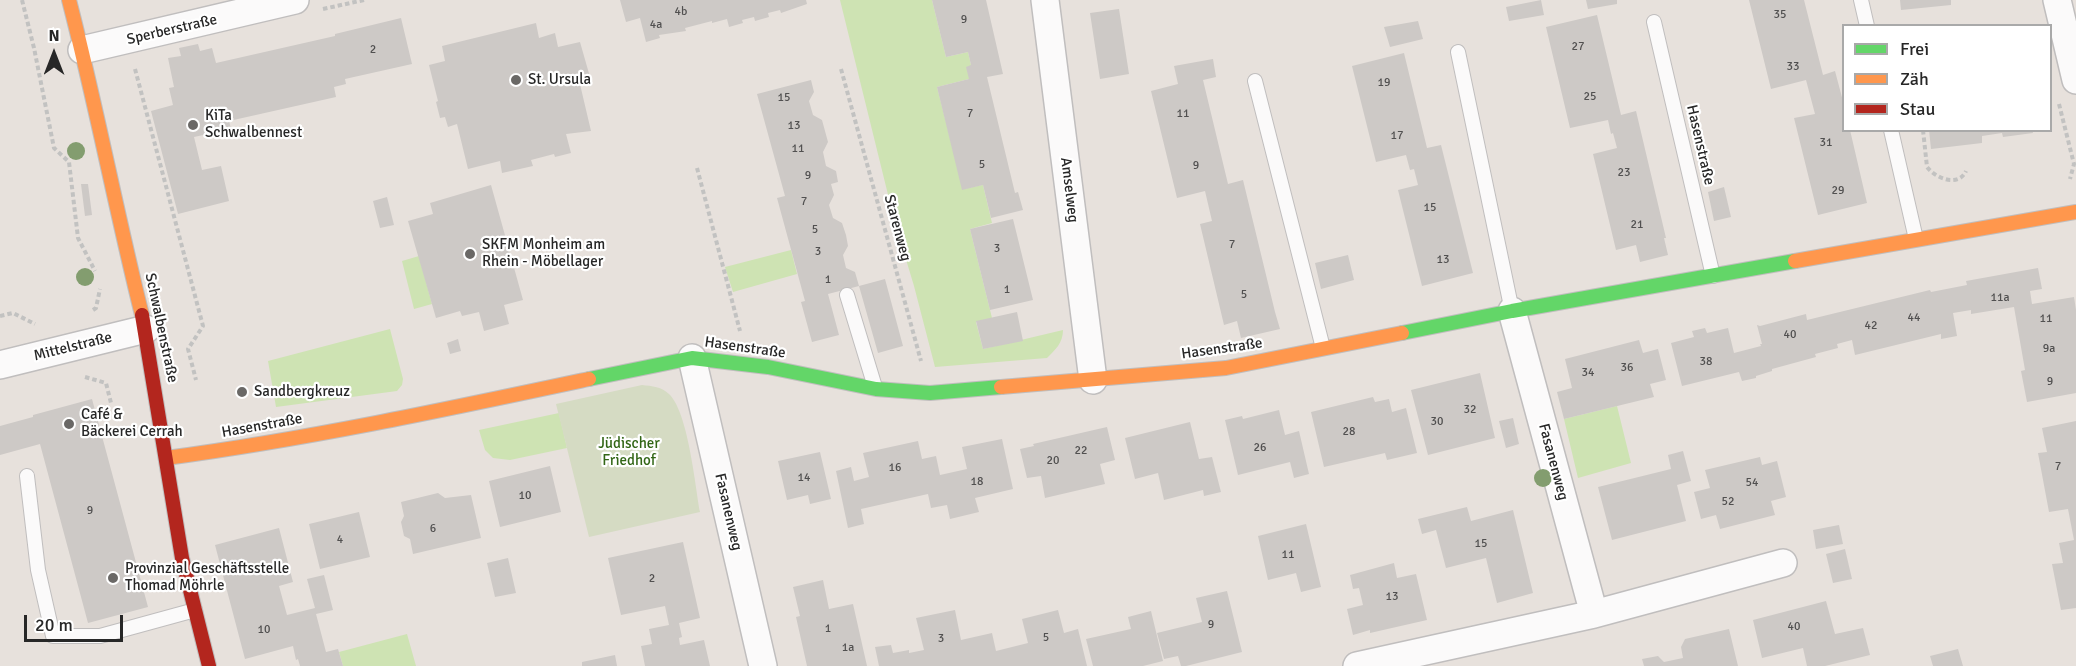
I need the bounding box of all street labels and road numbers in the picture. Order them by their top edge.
street label: Sperberstraße [125,11,219,49]
street label: Hasenstraße [1682,103,1718,187]
street label: Amselweg [1056,156,1082,224]
street label: Starenweg [880,193,914,263]
street label: Schwalbenstraße [141,272,181,384]
street label: Mittelstraße [32,329,114,365]
street label: Hasenstraße [703,333,787,363]
street label: Hasenstraße [1180,334,1264,364]
street label: Hasenstraße [220,410,304,442]
street label: Fasanenweg [1534,422,1572,502]
street label: Fasanenweg [710,472,746,552]

